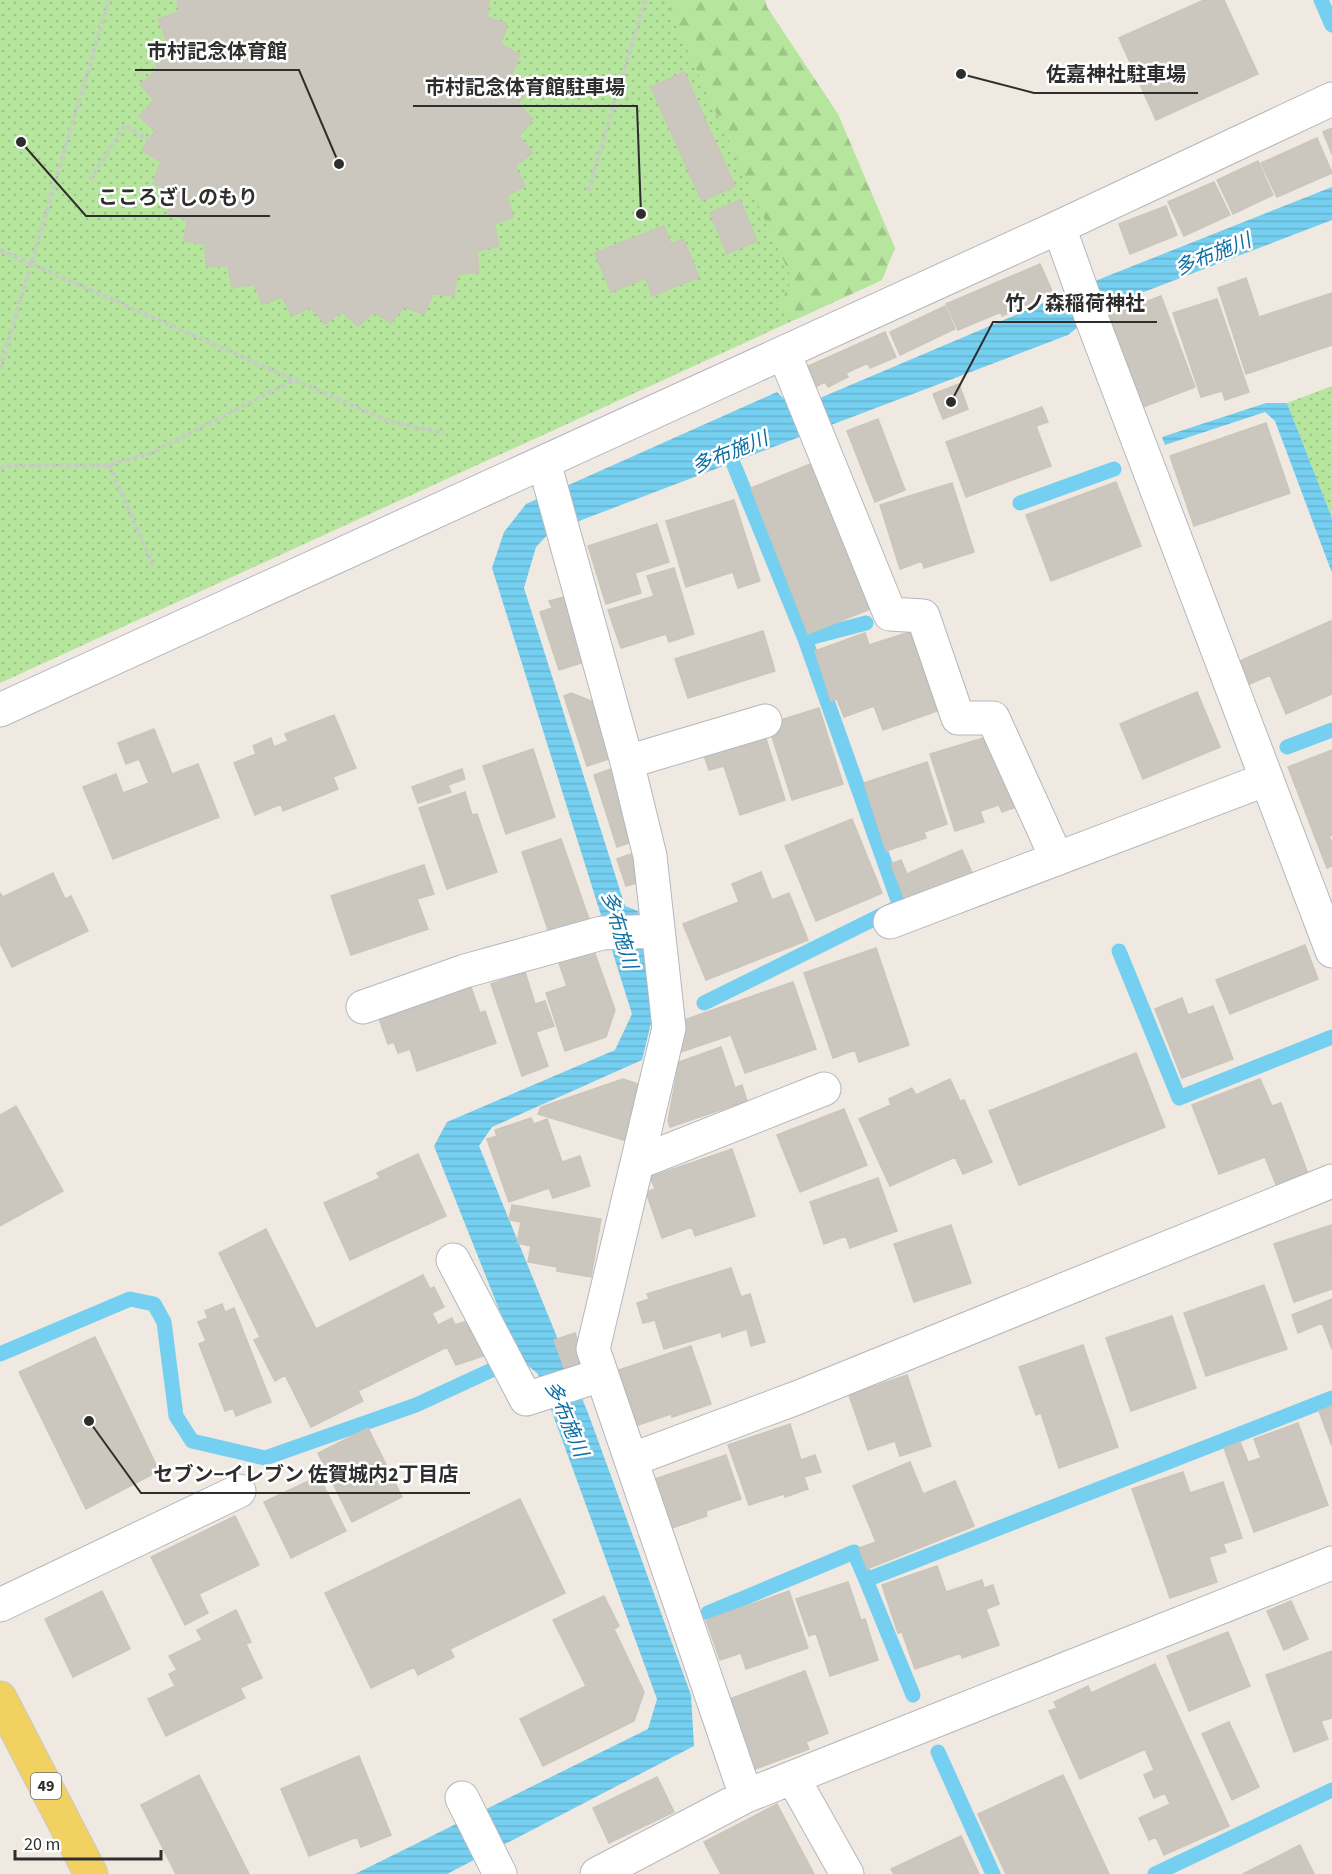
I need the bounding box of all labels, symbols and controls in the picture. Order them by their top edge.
callout: 市村記念体育館 [135,32,299,70]
text: 市村記念体育館 [147,38,287,66]
callout: 佐嘉神社駐車場 [1034,55,1198,93]
text: 佐嘉神社駐車場 [1046,61,1186,89]
callout: 市村記念体育館駐車場 [413,68,637,106]
text: 市村記念体育館駐車場 [425,74,625,102]
callout: こころざしのもり [86,178,270,216]
text: こころざしのもり [98,184,258,212]
water label: 多布施川 [1171,226,1257,283]
callout: 竹ノ森稲荷神社 [993,284,1157,322]
text: 竹ノ森稲荷神社 [1005,290,1145,318]
water label: 多布施川 [688,424,774,481]
water label: 多布施川 [594,888,645,974]
water label: 多布施川 [537,1377,595,1463]
callout: セブン−イレブン 佐賀城内2丁目店 [141,1455,470,1493]
text: セブン−イレブン 佐賀城内2丁目店 [153,1461,459,1489]
road number: 49 [31,1773,61,1799]
scale bar [15,1823,160,1861]
text: 20 m [24,1832,60,1857]

